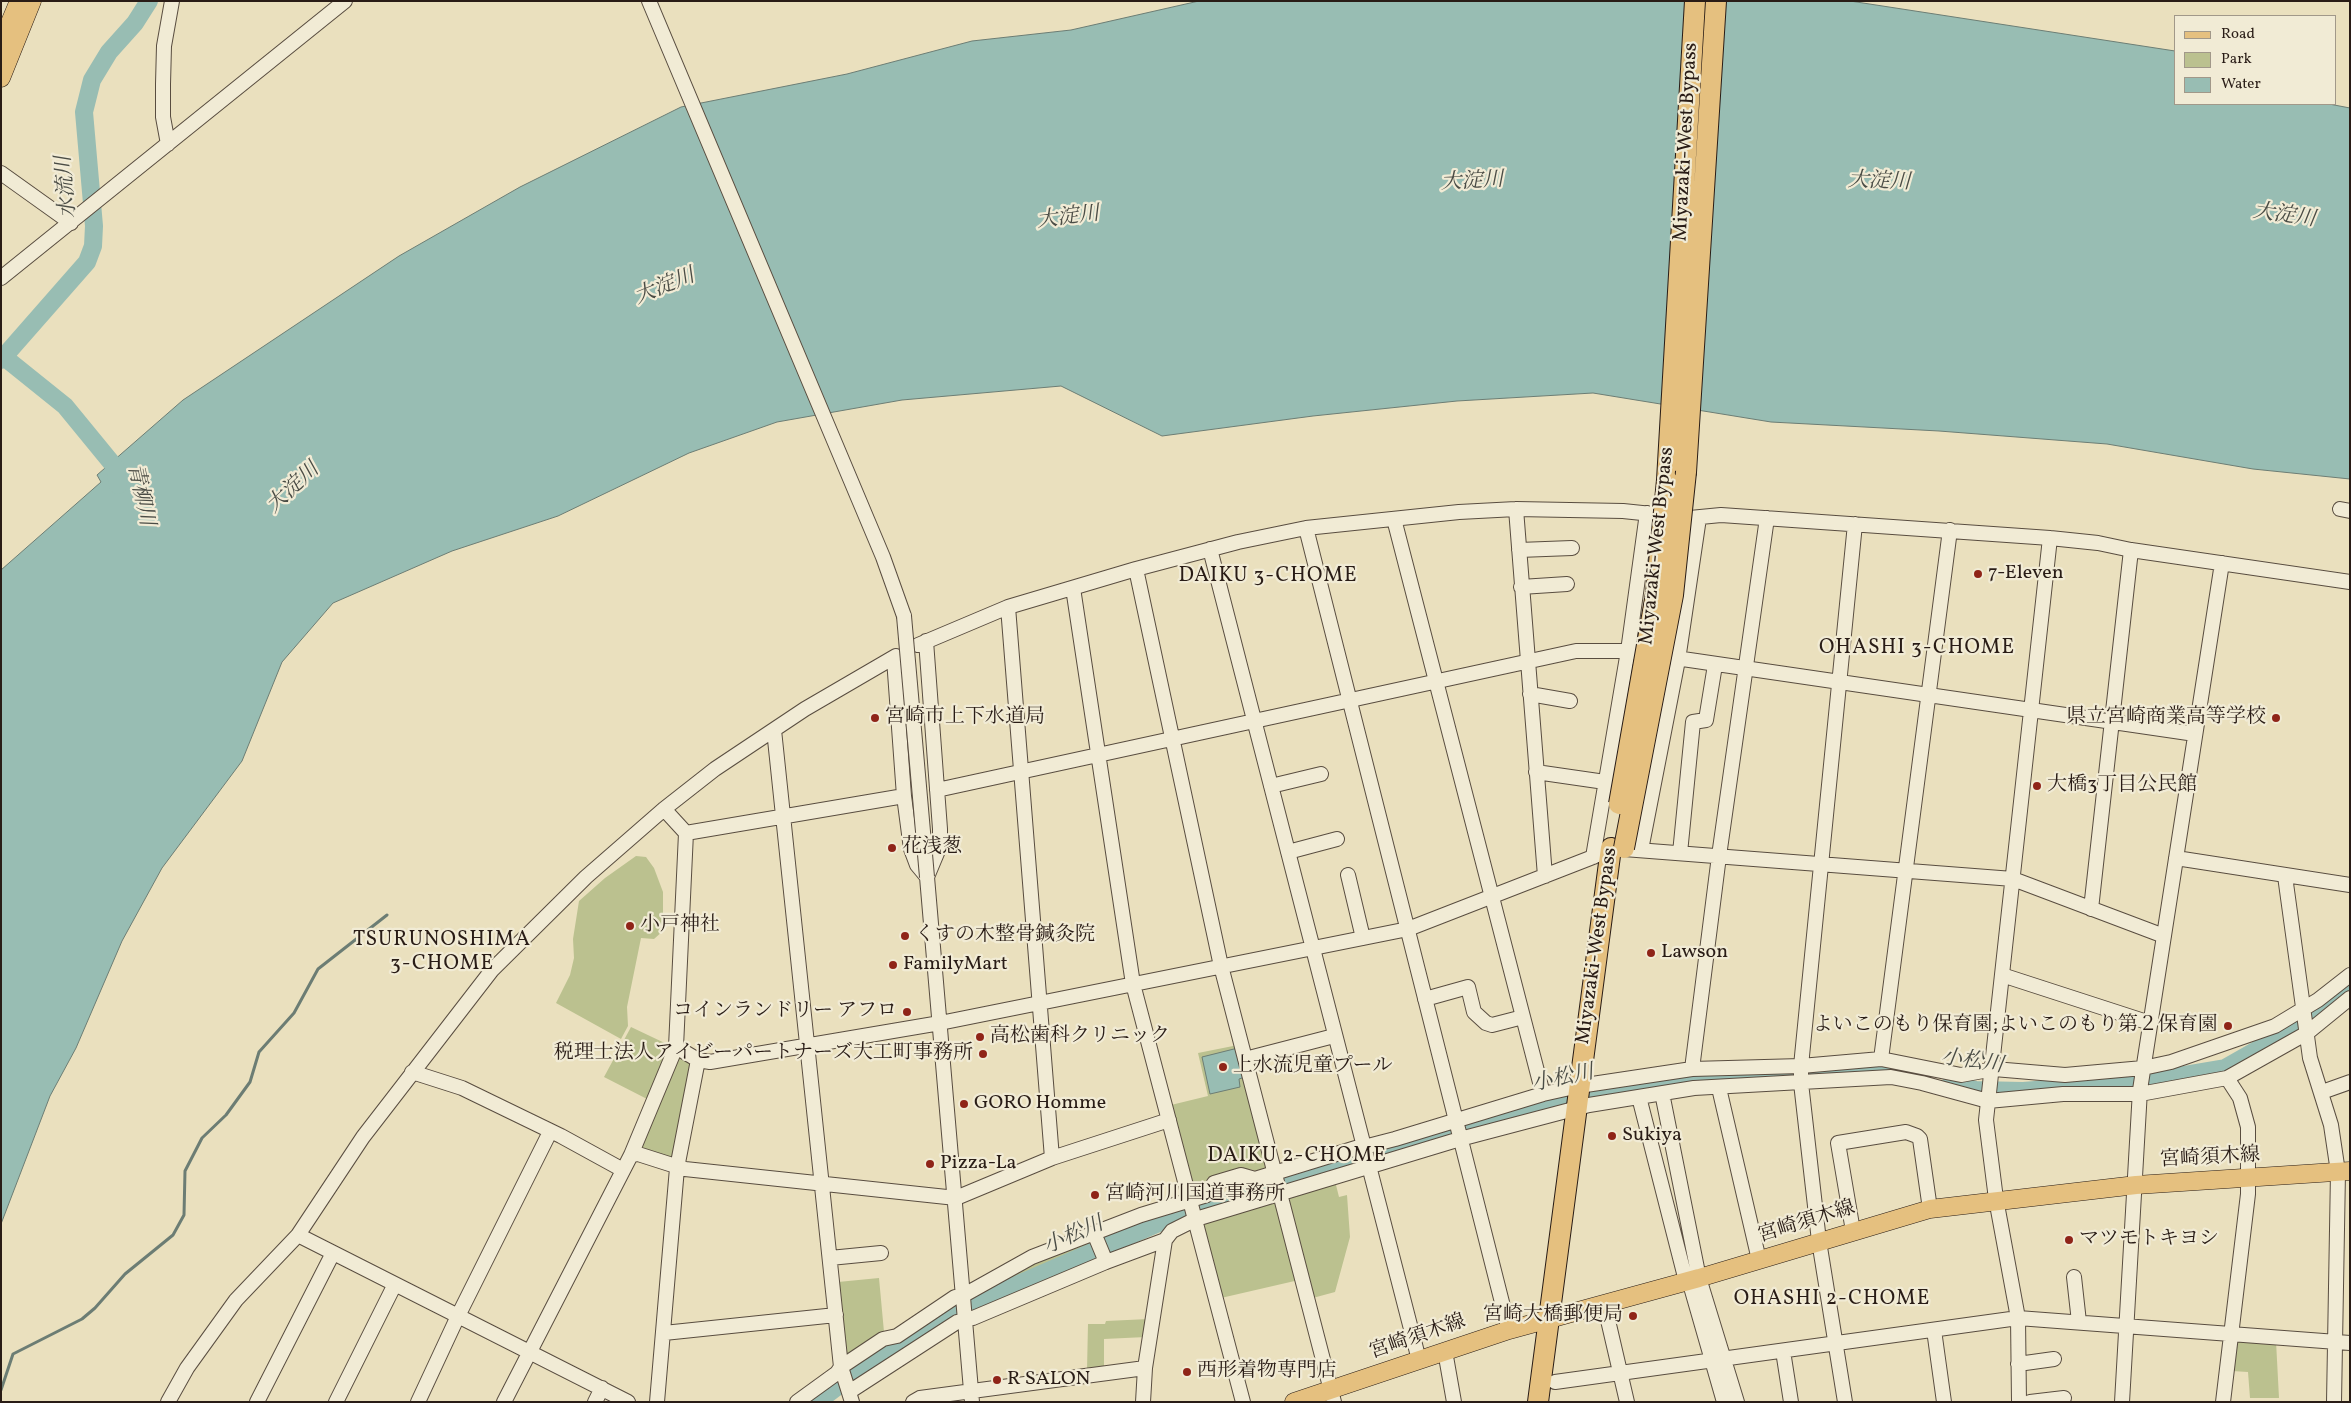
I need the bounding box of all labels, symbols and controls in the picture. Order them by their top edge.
legend [2174,15,2336,105]
text: Road [2221,24,2255,45]
street label: Miyazaki-West Bypass [1670,42,1704,242]
text: Park [2221,49,2252,70]
text: Water [2221,74,2261,95]
water label: 水流川 [53,155,83,219]
water label: 大淀川 [1440,169,1504,197]
water label: 大淀川 [1847,169,1911,197]
water label: 大淀川 [2251,200,2317,234]
water label: 大淀川 [1035,203,1101,235]
water label: 大淀川 [631,265,699,311]
street label: Miyazaki-West Bypass [1636,446,1680,646]
water label: 大淀川 [262,458,326,520]
water label: 青柳川 [120,462,158,528]
place label: 7-Eleven [1988,562,2064,586]
district label: DAIKU 3-CHOME [1177,564,1359,590]
marker: 7-Eleven [1972,568,1984,580]
district label: OHASHI 3-CHOME [1817,636,2017,662]
place label: 宮崎市上下水道局 [885,706,1045,730]
place label: 県立宮崎商業高等学校 [2066,706,2266,730]
marker: 宮崎市上下水道局 [869,712,881,724]
marker: 県立宮崎商業高等学校 [2270,712,2282,724]
place label: 大橋3丁目公民館 [2047,774,2197,798]
marker: 大橋3丁目公民館 [2031,780,2043,792]
place label: 花浅葱 [902,836,962,860]
marker: 花浅葱 [886,842,898,854]
street label: Miyazaki-West Bypass [1572,846,1624,1046]
place label: 小戸神社 [640,914,720,938]
marker: 小戸神社 [624,920,636,932]
place label: くすの木整骨鍼灸院 [915,924,1095,948]
district label: TSURUNOSHIMA 3-CHOME [352,928,532,978]
marker: くすの木整骨鍼灸院 [899,930,911,942]
place label: Lawson [1661,941,1728,965]
marker: Lawson [1645,947,1657,959]
place label: FamilyMart [903,953,1008,977]
marker: FamilyMart [887,959,899,971]
place label: コインランドリー アフロ [673,1000,897,1024]
marker: コインランドリー アフロ [901,1006,913,1018]
place label: よいこのもり保育園;よいこのもり第２保育園 [1813,1014,2218,1038]
marker: よいこのもり保育園;よいこのもり第２保育園 [2222,1020,2234,1032]
place label: 高松歯科クリニック [990,1025,1170,1049]
marker: 高松歯科クリニック [974,1031,986,1043]
place label: 税理士法人アイビーパートナーズ大工町事務所 [554,1042,973,1066]
water label: 小松川 [1939,1046,2005,1080]
marker: 税理士法人アイビーパートナーズ大工町事務所 [977,1048,989,1060]
place label: 上水流児童プール [1233,1055,1392,1079]
marker: 上水流児童プール [1217,1061,1229,1073]
water label: 小松川 [1530,1061,1596,1099]
place label: GORO Homme [974,1092,1106,1116]
marker: GORO Homme [958,1098,970,1110]
place label: Sukiya [1622,1124,1682,1148]
marker: Sukiya [1606,1130,1618,1142]
district label: DAIKU 2-CHOME [1206,1144,1388,1170]
street label: 宮崎須木線 [2159,1144,2261,1174]
place label: Pizza-La [940,1152,1017,1176]
marker: Pizza-La [924,1158,936,1170]
place label: 宮崎河川国道事務所 [1105,1183,1285,1207]
marker: 宮崎河川国道事務所 [1089,1189,1101,1201]
street label: 宮崎須木線 [1756,1197,1858,1249]
water label: 小松川 [1040,1213,1108,1261]
place label: マツモトキヨシ [2079,1228,2219,1252]
marker: マツモトキヨシ [2063,1234,2075,1246]
district label: OHASHI 2-CHOME [1732,1287,1932,1313]
place label: 宮崎大橋郵便局 [1483,1304,1623,1328]
street label: 宮崎須木線 [1367,1310,1469,1366]
marker: 宮崎大橋郵便局 [1627,1310,1639,1322]
place label: 西形着物専門店 [1197,1360,1337,1384]
marker: 西形着物専門店 [1181,1366,1193,1378]
place label: R SALON [1007,1368,1090,1392]
marker: R SALON [991,1374,1003,1386]

